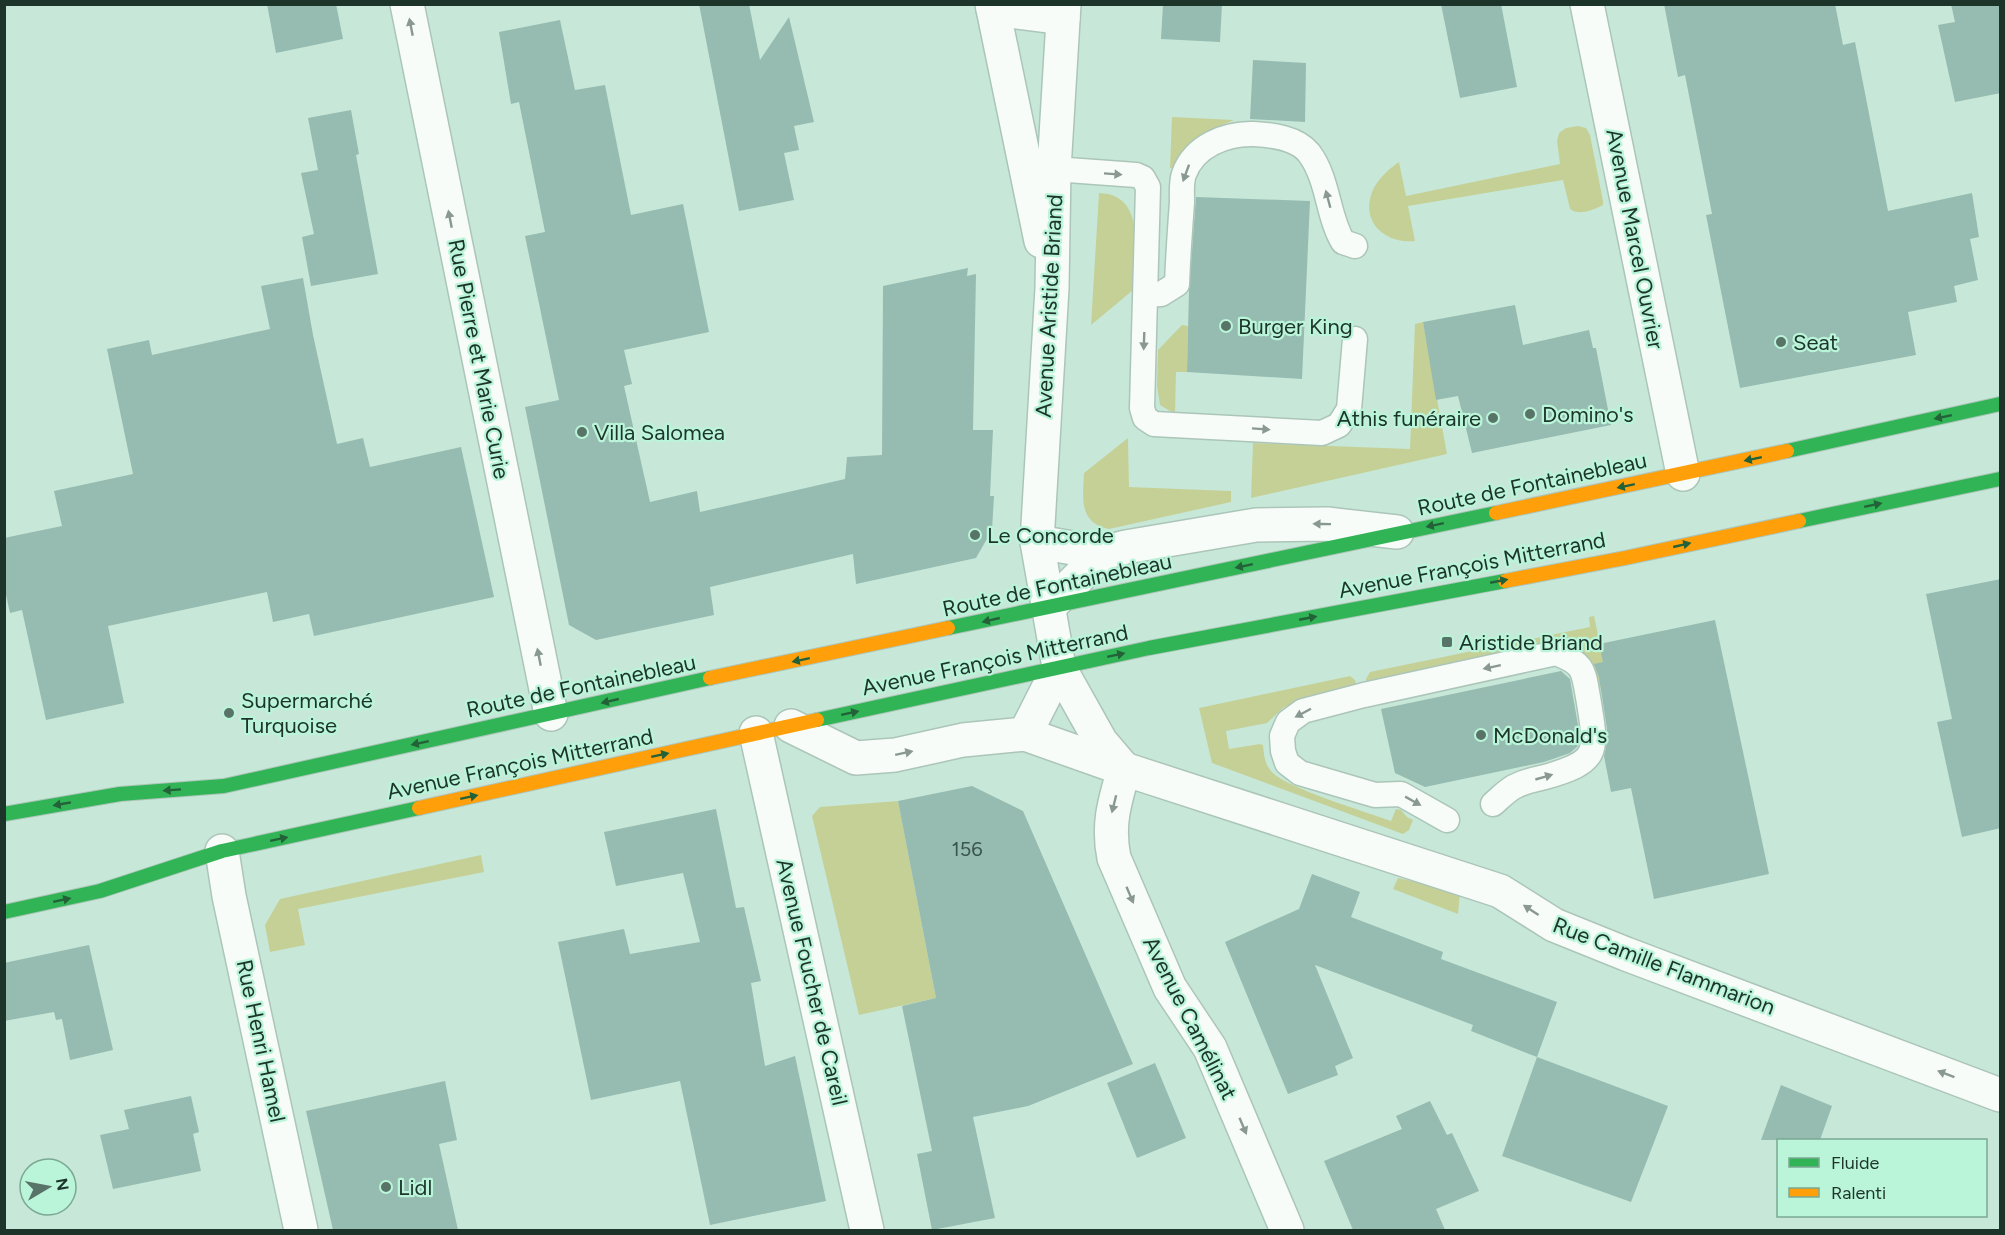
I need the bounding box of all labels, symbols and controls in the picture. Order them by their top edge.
one-way arrow [406,18,415,37]
street label: Avenue Marcel Ouvrier [1600,126,1670,352]
one-way arrow [1181,164,1191,182]
one-way arrow [1103,169,1122,178]
one-way arrow [1323,190,1333,208]
street label: Avenue Aristide Briand [1030,194,1068,418]
one-way arrow [445,209,454,228]
street label: Rue Pierre et Marie Curie [442,237,516,481]
place label: Burger King [1238,313,1353,340]
marker: Burger King [1219,319,1233,333]
place label: Seat [1793,329,1838,356]
one-way arrow [1139,331,1149,350]
marker: Seat [1774,335,1788,349]
place label: Domino's [1542,401,1633,428]
place label: Athis funéraire [1337,405,1481,432]
marker: Domino's [1523,407,1537,421]
marker: Athis funéraire [1486,411,1500,425]
one-way arrow [1934,413,1953,422]
place label: Villa Salomea [594,419,725,446]
one-way arrow [1251,424,1270,433]
marker: Villa Salomea [575,425,589,439]
street label: Route de Fontainebleau [1415,446,1649,522]
one-way arrow [1743,455,1762,464]
one-way arrow [1616,482,1635,491]
one-way arrow [1864,500,1883,509]
one-way arrow [1312,520,1331,529]
one-way arrow [1426,521,1444,531]
place label: Le Concorde [987,522,1114,549]
street label: Avenue François Mitterrand [1336,526,1608,604]
marker: Le Concorde [968,528,982,542]
one-way arrow [1673,540,1692,549]
street label: Route de Fontainebleau [940,547,1174,623]
one-way arrow [1234,562,1253,571]
one-way arrow [1490,577,1509,586]
one-way arrow [1298,613,1317,622]
one-way arrow [982,616,1001,625]
street label: Avenue François Mitterrand [859,619,1131,701]
place label: Aristide Briand [1459,629,1603,656]
marker: Aristide Briand [1440,635,1454,649]
one-way arrow [534,647,543,666]
street label: Route de Fontainebleau [464,648,698,724]
one-way arrow [1107,650,1126,659]
one-way arrow [791,656,810,665]
one-way arrow [1483,663,1501,673]
place label: Supermarché Turquoise [241,687,373,739]
one-way arrow [601,696,619,706]
marker: Supermarché Turquoise [222,706,236,720]
one-way arrow [841,708,860,717]
one-way arrow [1294,708,1311,718]
place label: McDonald's [1493,722,1607,749]
street label: Avenue François Mitterrand [384,723,656,805]
marker: McDonald's [1474,728,1488,742]
one-way arrow [410,739,429,748]
one-way arrow [895,748,914,758]
one-way arrow [651,749,669,759]
one-way arrow [1535,772,1553,781]
one-way arrow [163,785,182,795]
one-way arrow [460,791,479,801]
one-way arrow [1109,795,1119,813]
one-way arrow [1405,796,1422,806]
one-way arrow [53,800,72,809]
one-way arrow [270,833,288,843]
house number: 156 [951,837,983,861]
street label: Avenue Foucher de Careil [770,856,854,1108]
one-way arrow [1126,886,1135,904]
one-way arrow [52,895,71,904]
one-way arrow [1522,905,1539,916]
street label: Rue Camille Flammarion [1549,911,1779,1021]
street label: Avenue Camélinat [1137,932,1243,1104]
street label: Rue Henri Hamel [231,957,291,1125]
one-way arrow [1937,1069,1955,1079]
one-way arrow [1238,1117,1248,1135]
legend [1777,1139,1987,1217]
text: Fluide [1831,1152,1880,1174]
north arrow [18,1157,78,1217]
place label: Lidl [398,1174,432,1201]
text: N [52,1177,73,1192]
marker: Lidl [379,1180,393,1194]
text: Ralenti [1831,1182,1886,1204]

